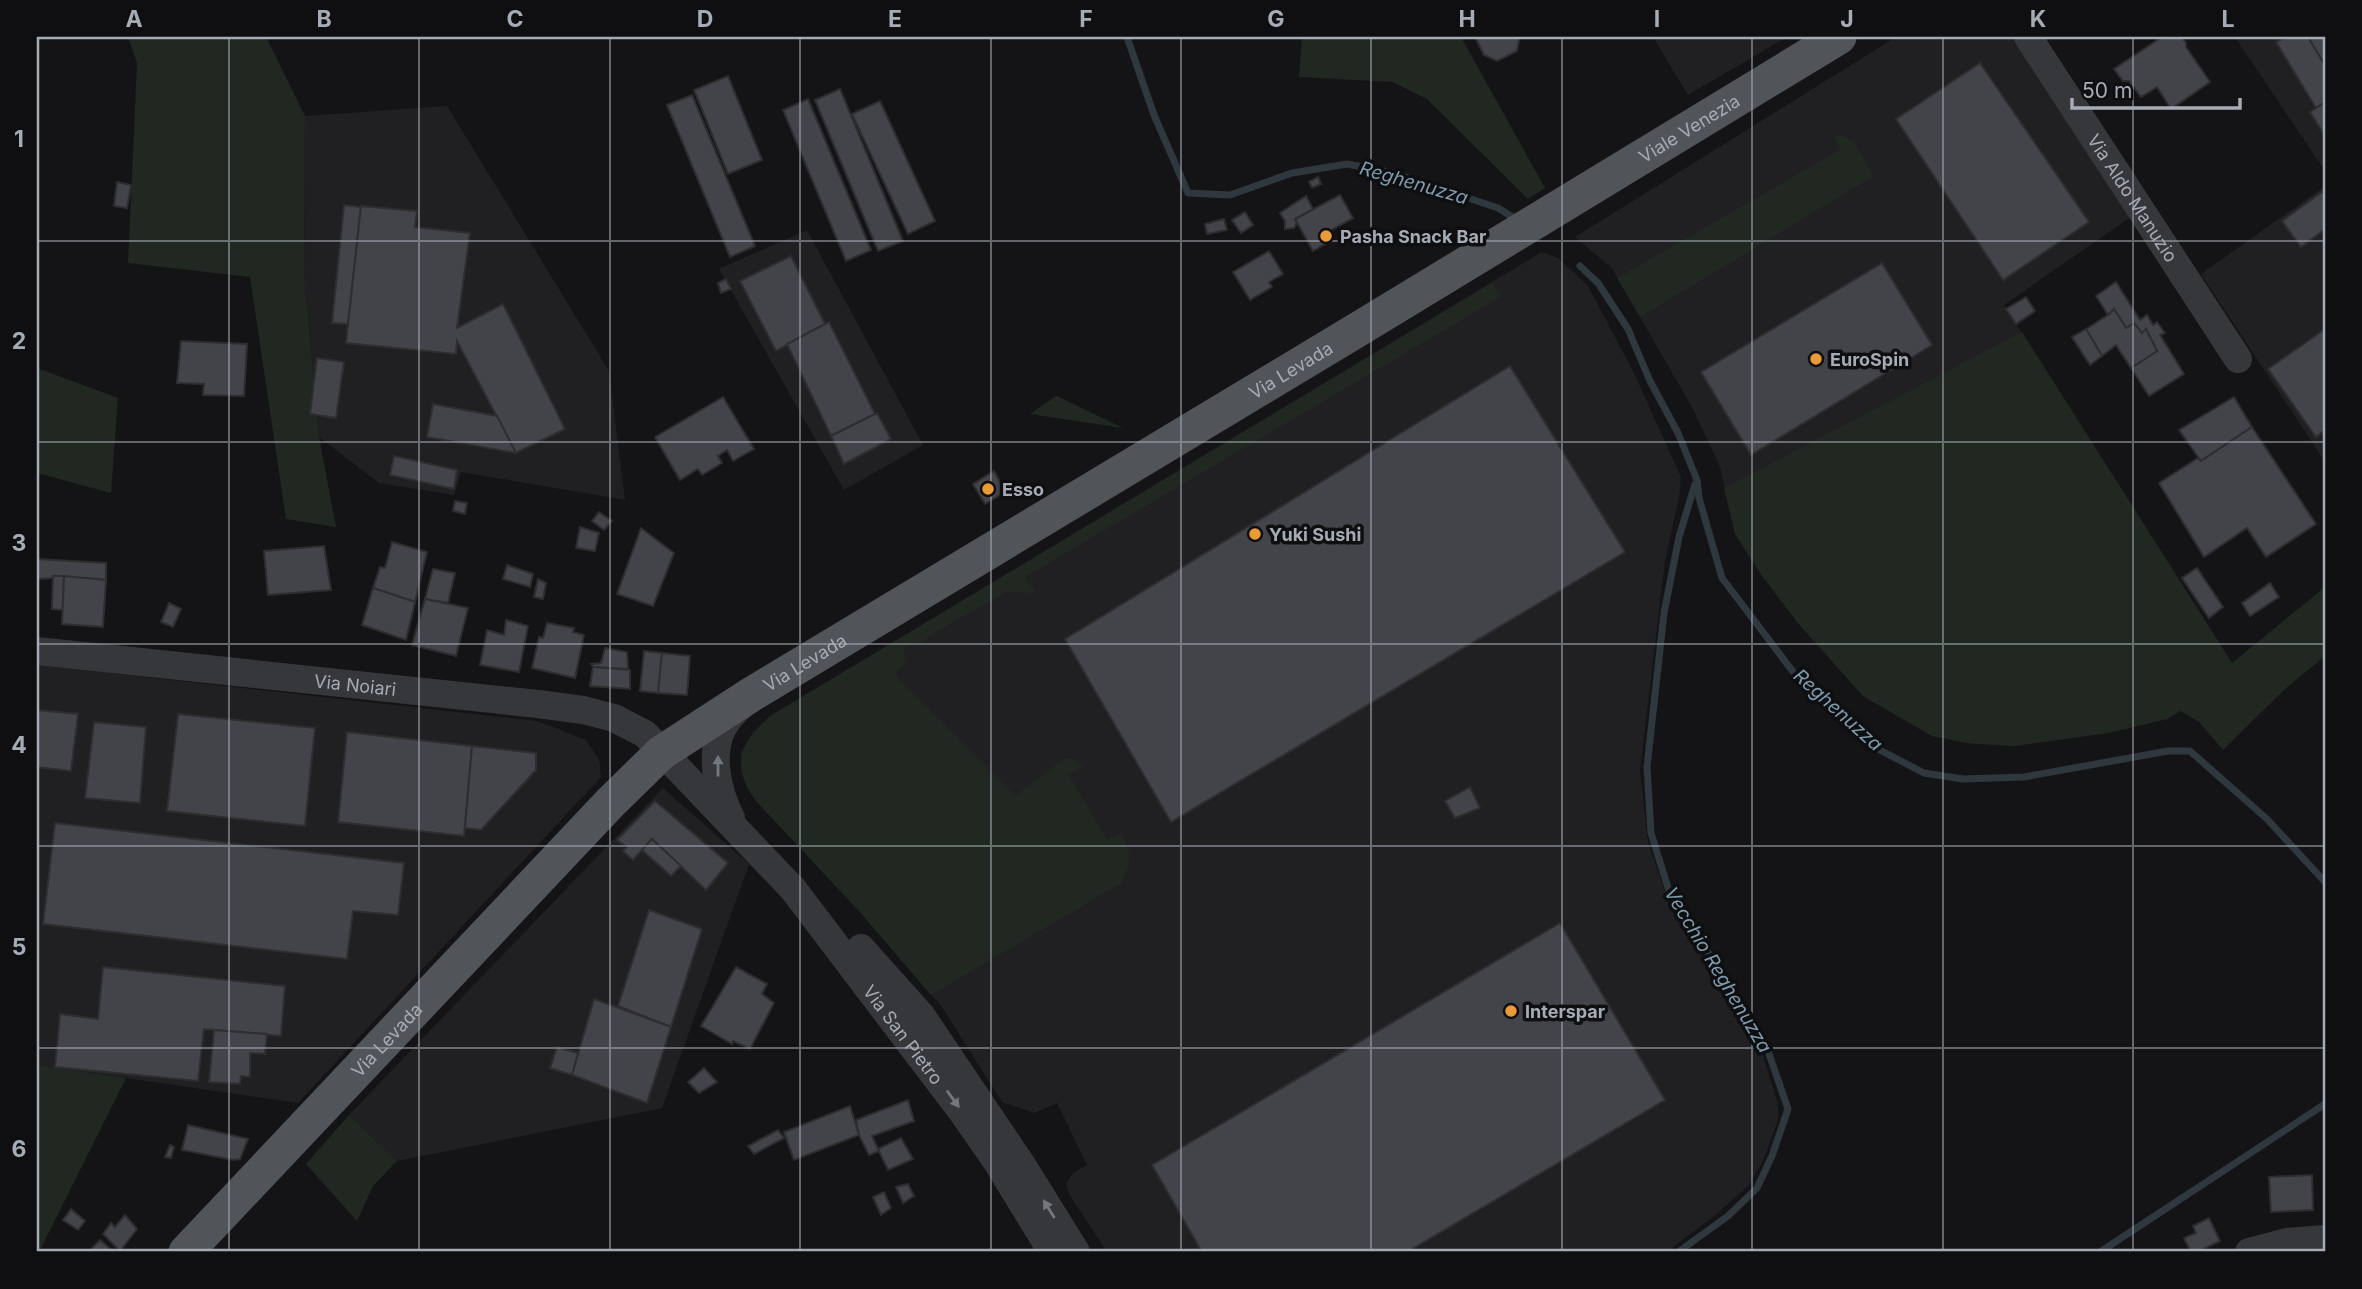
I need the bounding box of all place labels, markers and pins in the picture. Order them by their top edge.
place label: Pasha Snack Bar [1340,226,1486,247]
marker: Pasha Snack Bar [1318,228,1334,244]
place label: EuroSpin [1830,349,1909,370]
marker: EuroSpin [1808,351,1824,367]
place label: Esso [1002,479,1044,500]
marker: Esso [980,481,996,497]
place label: Yuki Sushi [1269,524,1361,545]
marker: Yuki Sushi [1247,526,1263,542]
place label: Interspar [1525,1001,1605,1022]
marker: Interspar [1503,1003,1519,1019]

